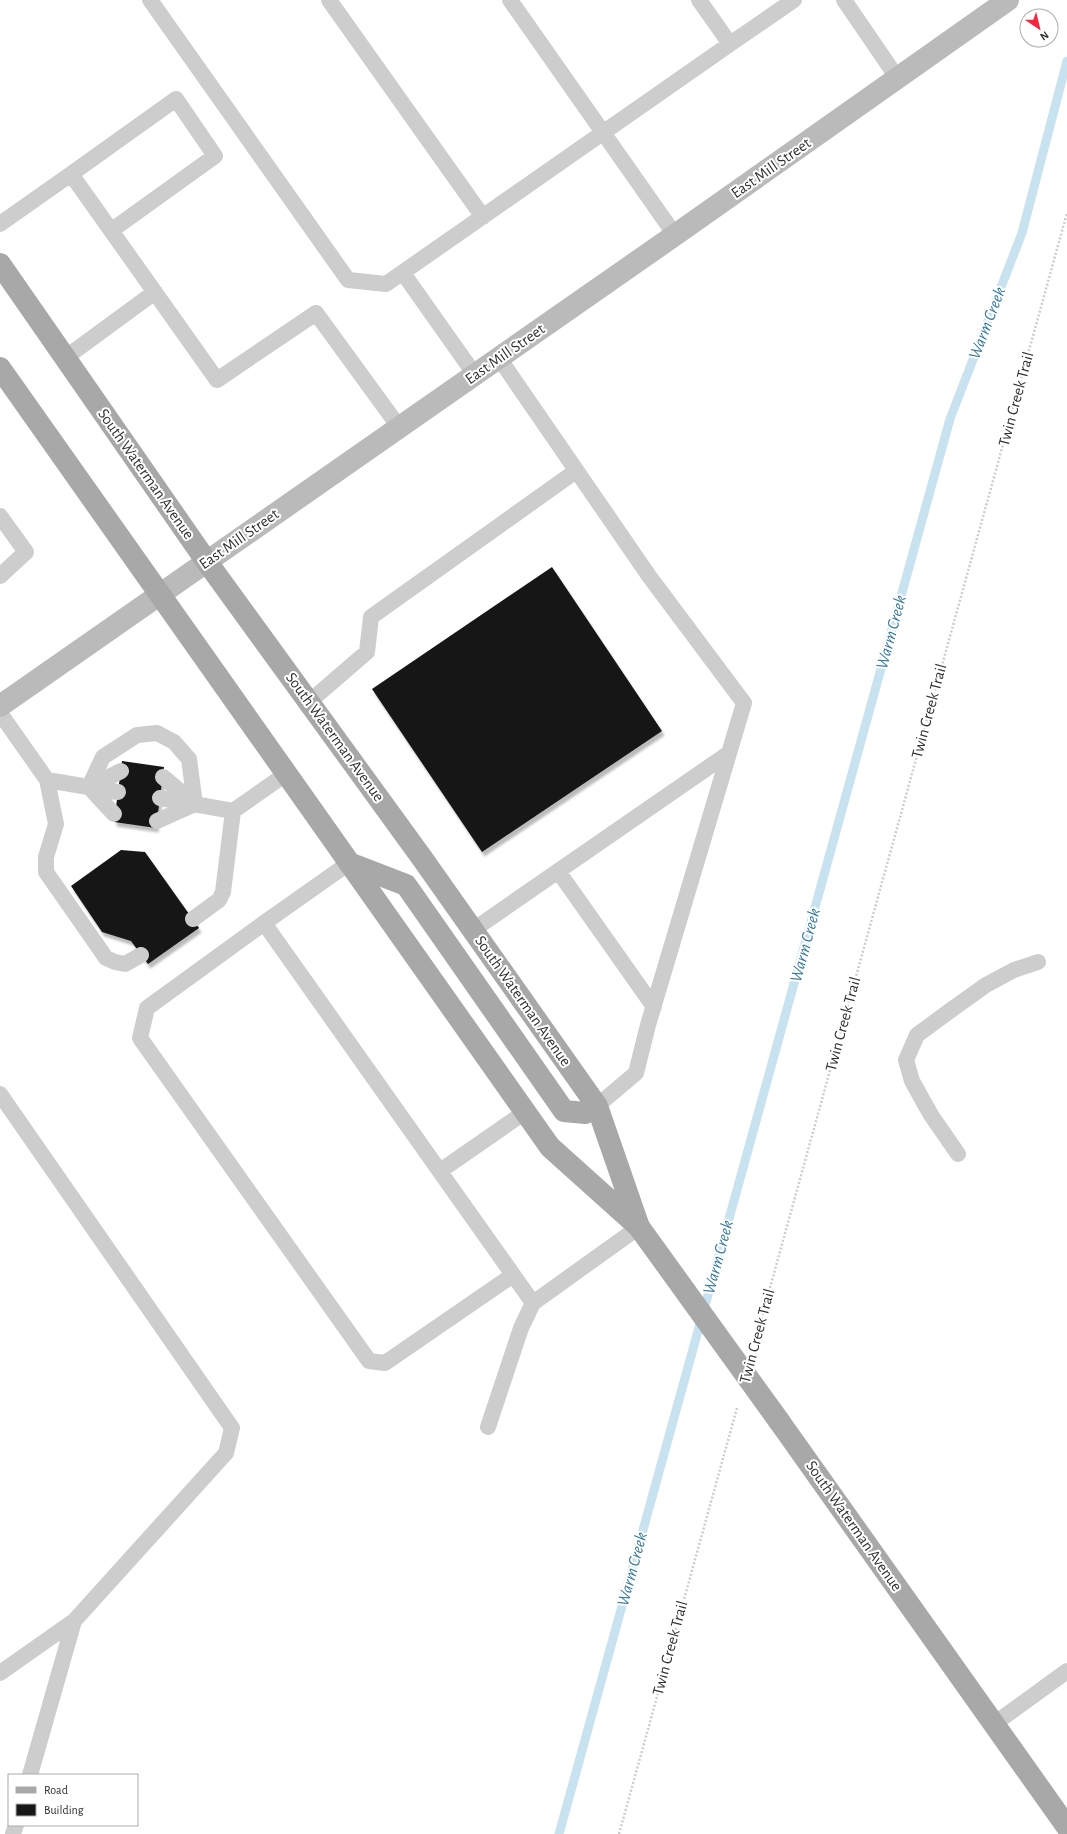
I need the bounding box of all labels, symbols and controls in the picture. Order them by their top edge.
north arrow [1019,8,1059,48]
text: N [1038,29,1051,42]
street label: East Mill Street [728,135,814,201]
water label: Warm Creek [966,285,1009,361]
street label: East Mill Street [462,321,548,387]
street label: Twin Creek Trail [996,350,1036,448]
street label: South Waterman Avenue [95,406,197,542]
street label: East Mill Street [196,506,282,572]
water label: Warm Creek [873,593,909,671]
street label: Twin Creek Trail [909,662,949,760]
street label: South Waterman Avenue [283,670,387,804]
water label: Warm Creek [787,906,823,984]
street label: South Waterman Avenue [472,933,574,1069]
street label: Twin Creek Trail [823,975,863,1073]
water label: Warm Creek [700,1218,736,1296]
street label: Twin Creek Trail [737,1287,777,1385]
street label: South Waterman Avenue [803,1458,905,1594]
water label: Warm Creek [614,1530,650,1608]
street label: Twin Creek Trail [650,1599,690,1697]
legend [8,1774,138,1826]
text: Road [44,1784,68,1796]
text: Building [44,1804,84,1816]

